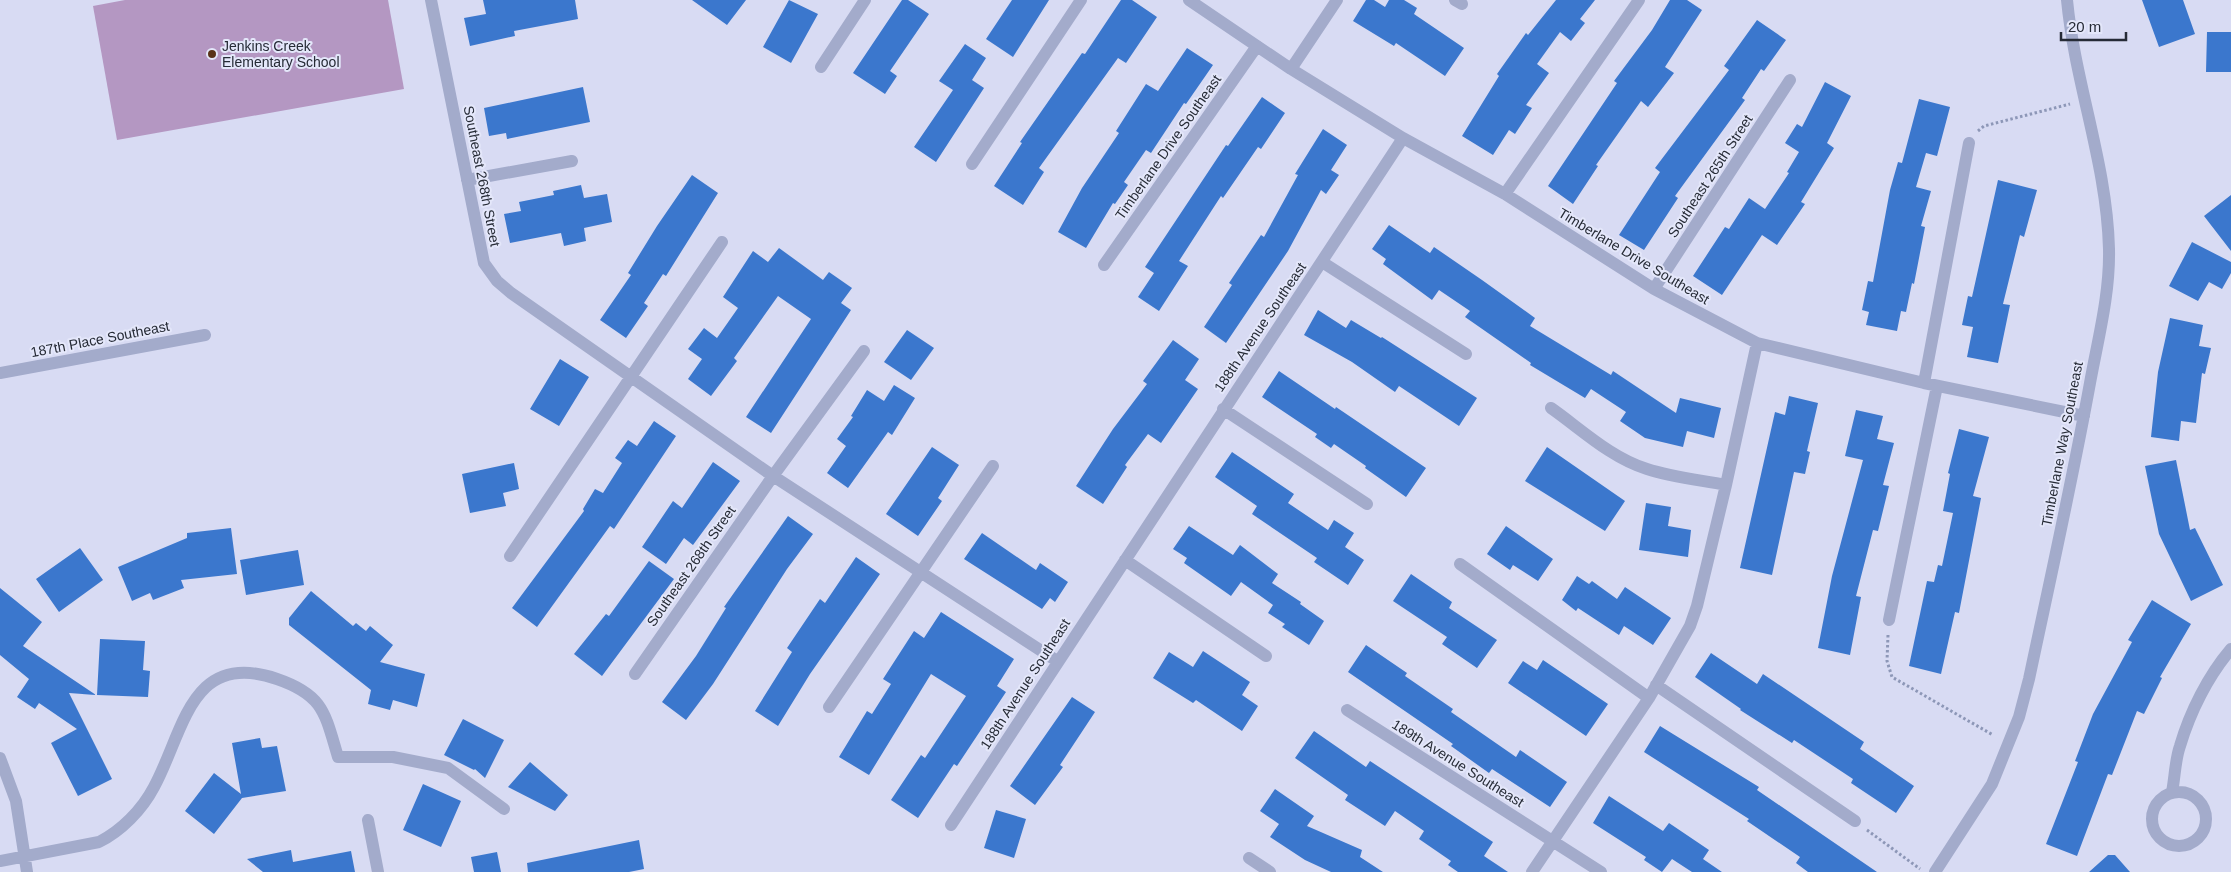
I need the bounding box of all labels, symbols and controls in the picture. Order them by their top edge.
scale bar [2061,10,2126,42]
text: 20 m [2068,18,2101,35]
place label: Jenkins Creek Elementary School [222,38,340,70]
marker: Jenkins Creek Elementary School [206,48,218,60]
street label: Timberlane Drive Southeast [1112,71,1224,222]
street label: Southeast 268th Street [460,104,504,248]
street label: Southeast 265th Street [1664,111,1756,240]
street label: Timberlane Drive Southeast [1556,205,1712,307]
street label: 188th Avenue Southeast [1211,259,1309,395]
street label: 187th Place Southeast [29,318,171,360]
street label: Timberlane Way Southeast [2038,360,2086,528]
street label: Southeast 268th Street [643,503,739,629]
street label: 188th Avenue Southeast [977,616,1073,752]
street label: 189th Avenue Southeast [1389,716,1527,810]

